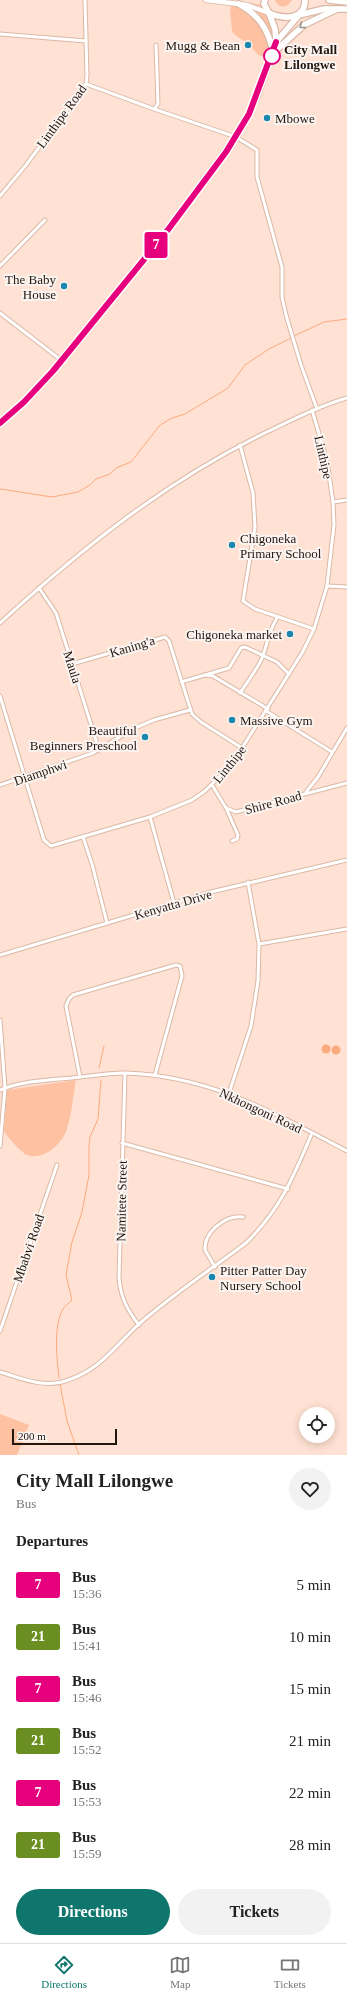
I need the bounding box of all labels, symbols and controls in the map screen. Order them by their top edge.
one-way arrow [300,22,307,29]
place label: Mugg & Bean [166,38,240,53]
marker: Mugg & Bean [243,40,253,50]
place label: City Mall Lilongwe [284,42,337,72]
marker: City Mall Lilongwe [263,47,281,65]
street label: Linthipe Road [33,81,90,151]
place label: Mbowe [275,111,315,126]
marker: Mbowe [262,113,272,123]
line badge: 7 [143,232,169,258]
text: 7 [153,237,160,252]
place label: The Baby House [5,272,56,302]
marker: The Baby House [59,281,69,291]
street label: Linthipe [311,434,336,480]
place label: Chigoneka Primary School [240,531,322,561]
marker: Chigoneka Primary School [227,540,237,550]
place label: Chigoneka market [186,627,282,642]
marker: Chigoneka market [285,629,295,639]
street label: Kaning'a [108,632,157,660]
street label: Maula [60,649,85,685]
place label: Massive Gym [240,713,313,728]
marker: Massive Gym [227,715,237,725]
place label: Beautiful Beginners Preschool [30,723,137,753]
marker: Beautiful Beginners Preschool [140,732,150,742]
street label: Linthipe [210,742,249,786]
street label: Diamphwi [12,756,69,788]
street label: Shire Road [243,788,304,817]
street label: Kenyatta Drive [133,886,214,923]
street label: Nkhongoni Road [217,1085,305,1136]
street label: Namitete Street [113,1160,130,1242]
street label: Mbabvi Road [10,1212,47,1284]
place label: Pitter Patter Day Nursery School [220,1263,307,1293]
marker: Pitter Patter Day Nursery School [207,1272,217,1282]
map controls [299,1407,335,1443]
button: locate [299,1407,335,1443]
scale bar [12,1427,117,1446]
text: 200 m [18,1430,46,1442]
button: heart [289,1468,331,1510]
text: City Mall Lilongwe [16,1470,173,1491]
text: Bus [16,1496,36,1511]
text: Departures [16,1533,88,1549]
text: Bus [72,1569,96,1585]
text: 7 [35,1577,42,1592]
text: 5 min [296,1577,331,1593]
text: 15:36 [72,1586,102,1601]
text: Bus [72,1621,96,1637]
text: 21 [31,1629,45,1644]
text: 10 min [289,1629,331,1645]
text: 15:41 [72,1638,102,1653]
text: Bus [72,1673,96,1689]
text: 7 [35,1681,42,1696]
text: 15 min [289,1681,331,1697]
text: 15:46 [72,1690,102,1705]
text: Bus [72,1725,96,1741]
text: 21 [31,1733,45,1748]
text: 21 min [289,1733,331,1749]
text: 15:52 [72,1742,102,1757]
text: Bus [72,1777,96,1793]
text: 7 [35,1785,42,1800]
text: 22 min [289,1785,331,1801]
text: 15:53 [72,1794,102,1809]
text: Bus [72,1829,96,1845]
text: 21 [31,1837,45,1852]
text: 28 min [289,1837,331,1853]
text: 15:59 [72,1846,102,1861]
button: Directions [16,1889,170,1935]
button: Tickets [178,1889,331,1935]
tab: Directions [41,1954,87,1990]
tab: Map [169,1954,191,1990]
tab: Tickets [274,1954,306,1990]

